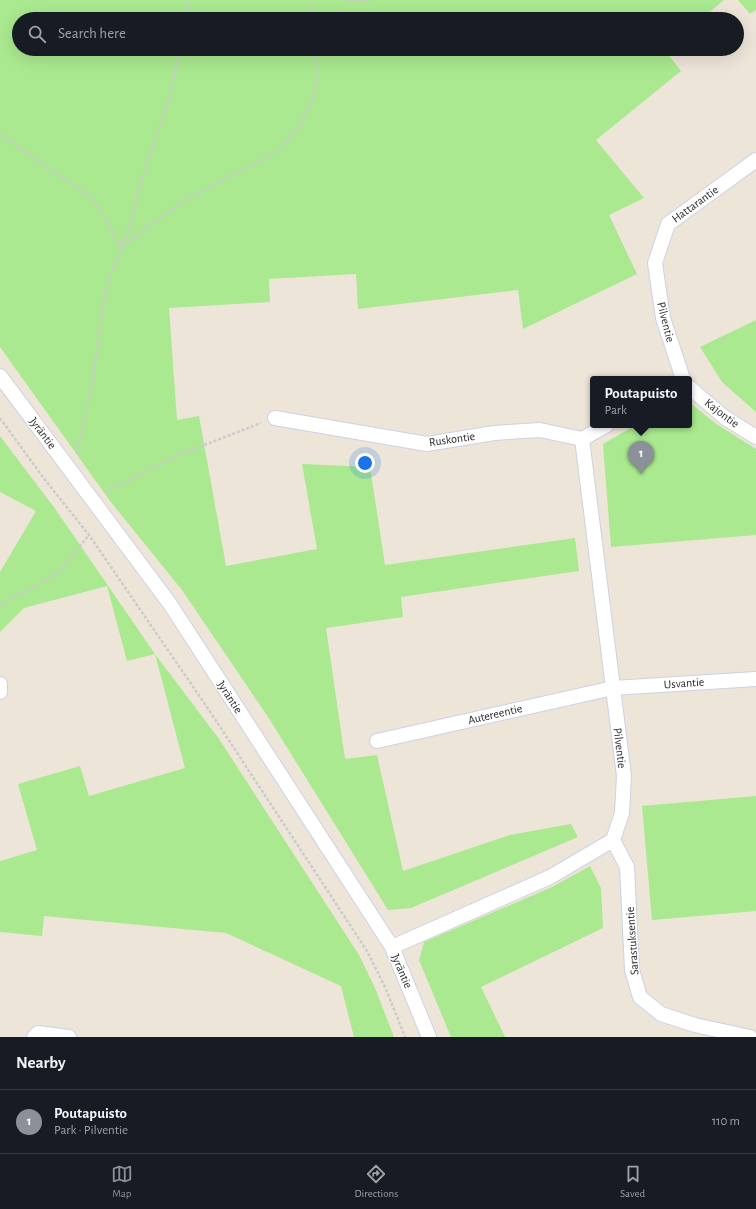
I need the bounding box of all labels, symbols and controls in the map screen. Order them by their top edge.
search box [12,12,744,56]
icon: search [26,23,48,45]
text: Search here [58,26,126,41]
street label: Hattarantie [670,183,720,225]
street label: Pilventie [655,301,677,343]
popup [590,376,692,428]
text: Poutapuisto [604,386,678,401]
street label: Kajontie [702,396,741,430]
text: Park [604,404,627,417]
street label: Jyräntie [27,415,59,452]
street label: Ruskontie [428,430,476,448]
pin: 1 [628,441,654,474]
your location [355,453,375,473]
street label: Usvantie [663,676,705,690]
street label: Jyräntie [214,679,245,716]
street label: Autereentie [467,702,523,726]
street label: Pilventie [612,727,628,769]
street label: Sarastuksentie [624,906,640,976]
street label: Jyräntie [389,952,415,990]
text: Nearby [16,1054,66,1071]
text: Poutapuisto [54,1106,127,1121]
text: 1 [27,1115,31,1128]
text: 110 m [712,1115,740,1128]
text: Park · Pilventie [54,1124,128,1137]
tab: Map [111,1163,133,1200]
tab: Directions [354,1163,398,1200]
tab: Saved [620,1163,645,1200]

